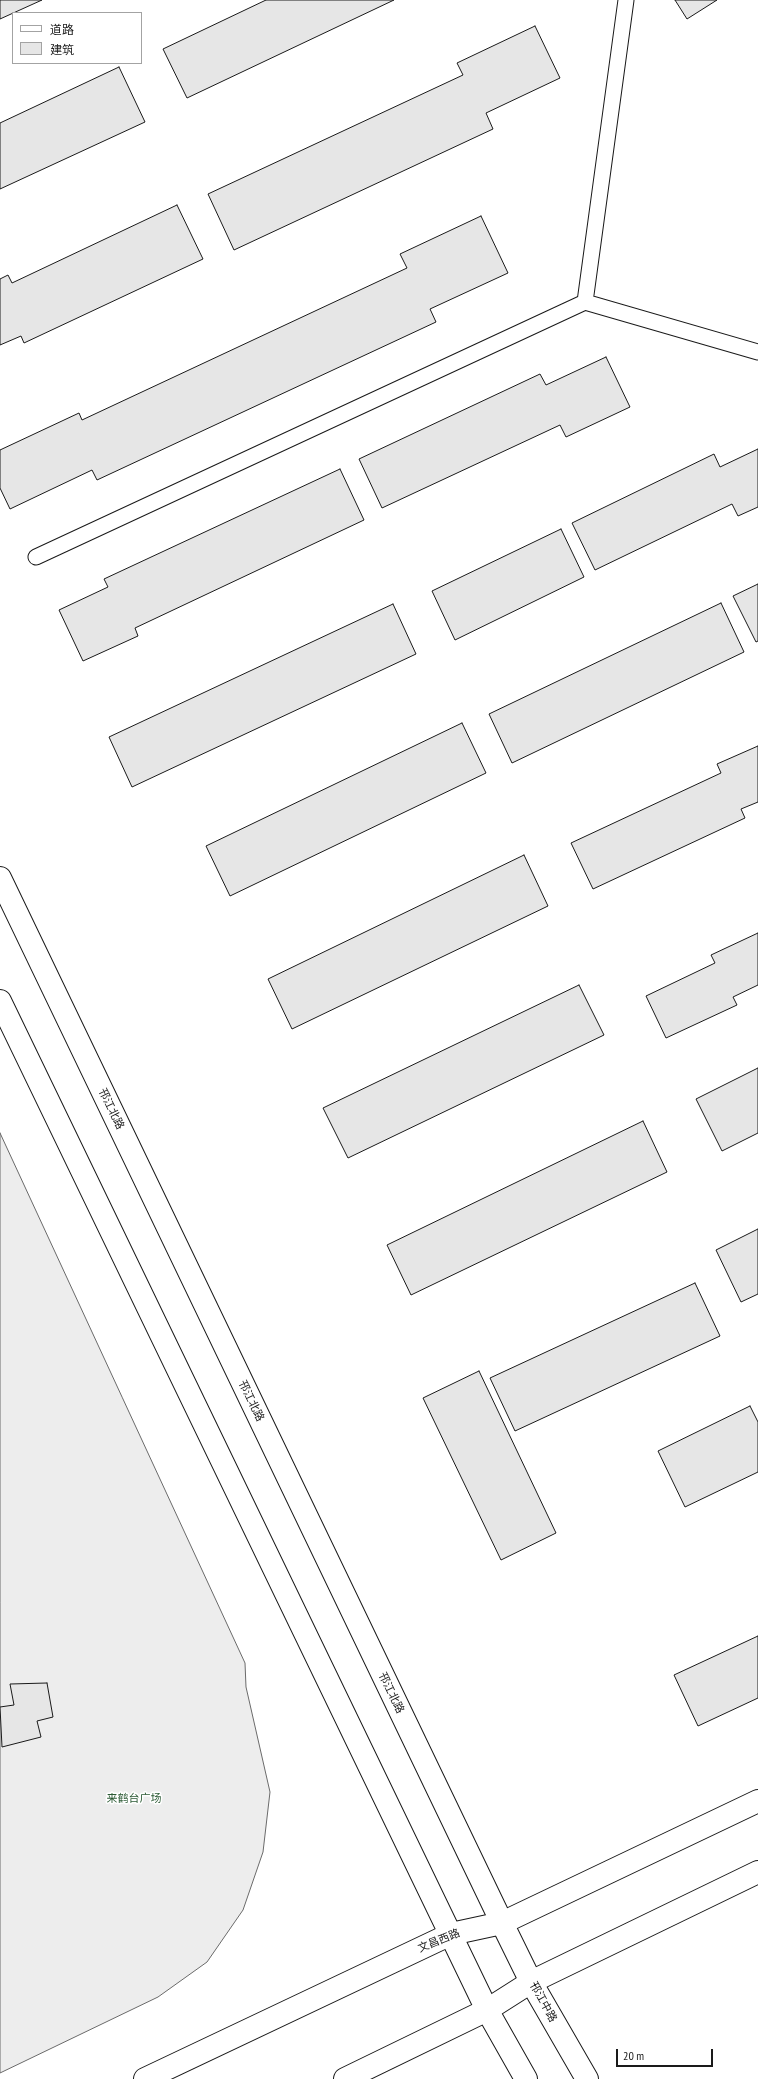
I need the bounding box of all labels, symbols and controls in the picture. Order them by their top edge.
legend [12,12,142,64]
text: 道路 [50,22,74,37]
text: 建筑 [50,42,74,57]
street label: 邗江北路 [95,1086,127,1132]
street label: 邗江北路 [235,1378,267,1424]
street label: 邗江北路 [375,1670,407,1716]
park label: 来鹤台广场 [107,1792,161,1806]
street label: 文昌西路 [416,1927,462,1955]
street label: 邗江中路 [527,1980,559,2024]
scale bar [618,2041,715,2067]
text: 20 m [623,2048,644,2063]

